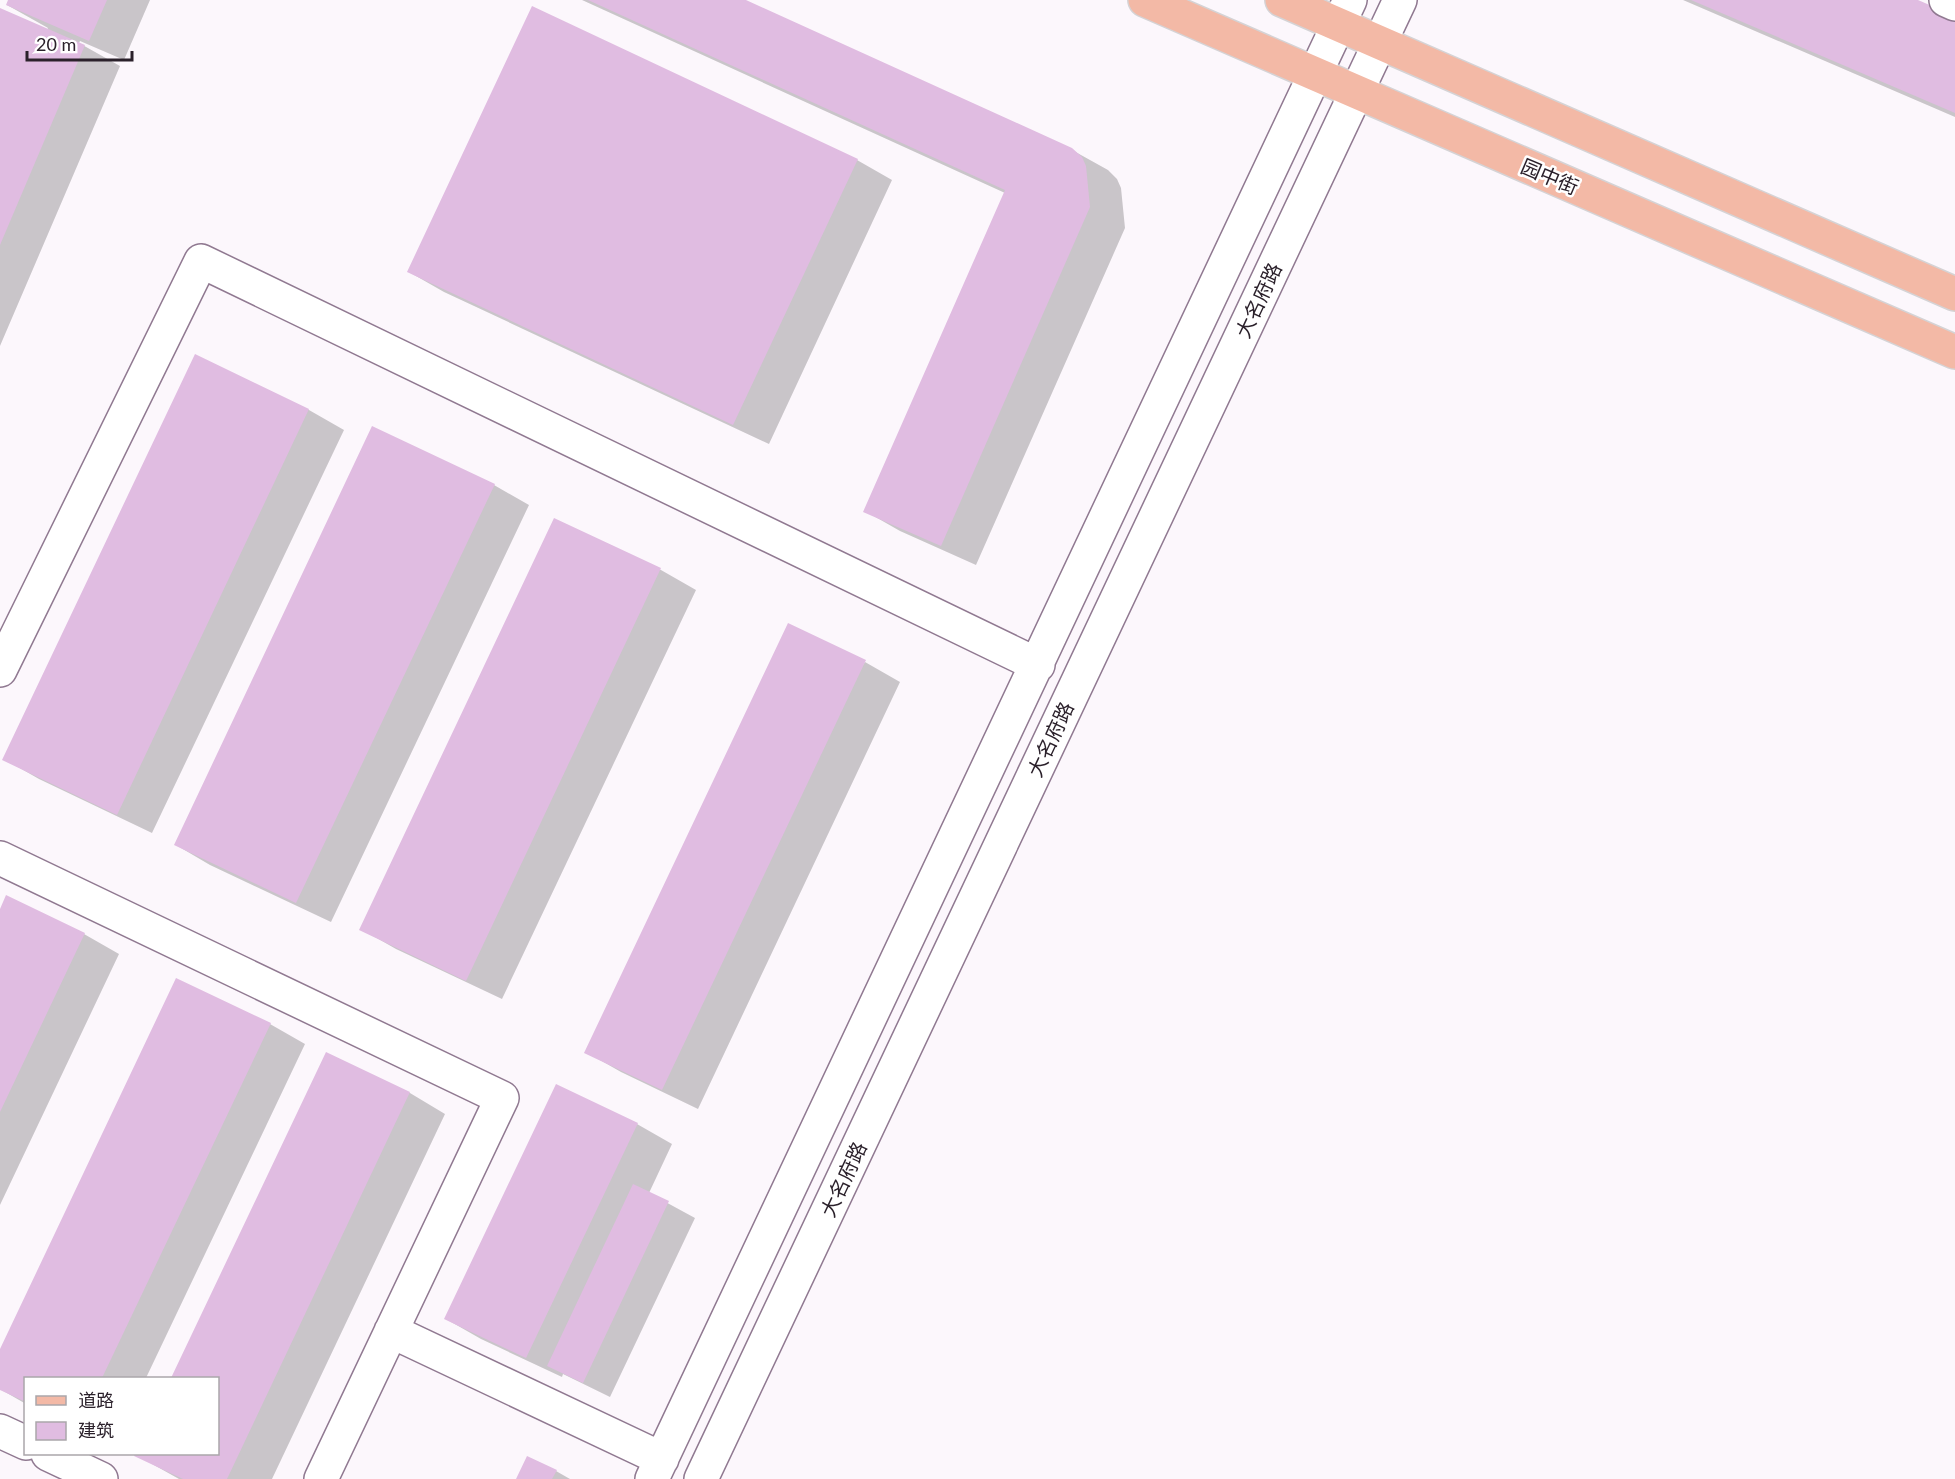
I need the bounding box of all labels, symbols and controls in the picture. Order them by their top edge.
scale bar [27,24,132,62]
text: 20 m [36,33,76,55]
street label: 园中街 [1518,153,1582,199]
street label: 大名府路 [1230,259,1286,341]
street label: 大名府路 [1022,698,1078,780]
street label: 大名府路 [815,1138,871,1220]
legend [24,1377,219,1455]
text: 道路 [78,1389,114,1411]
text: 建筑 [78,1419,114,1441]

